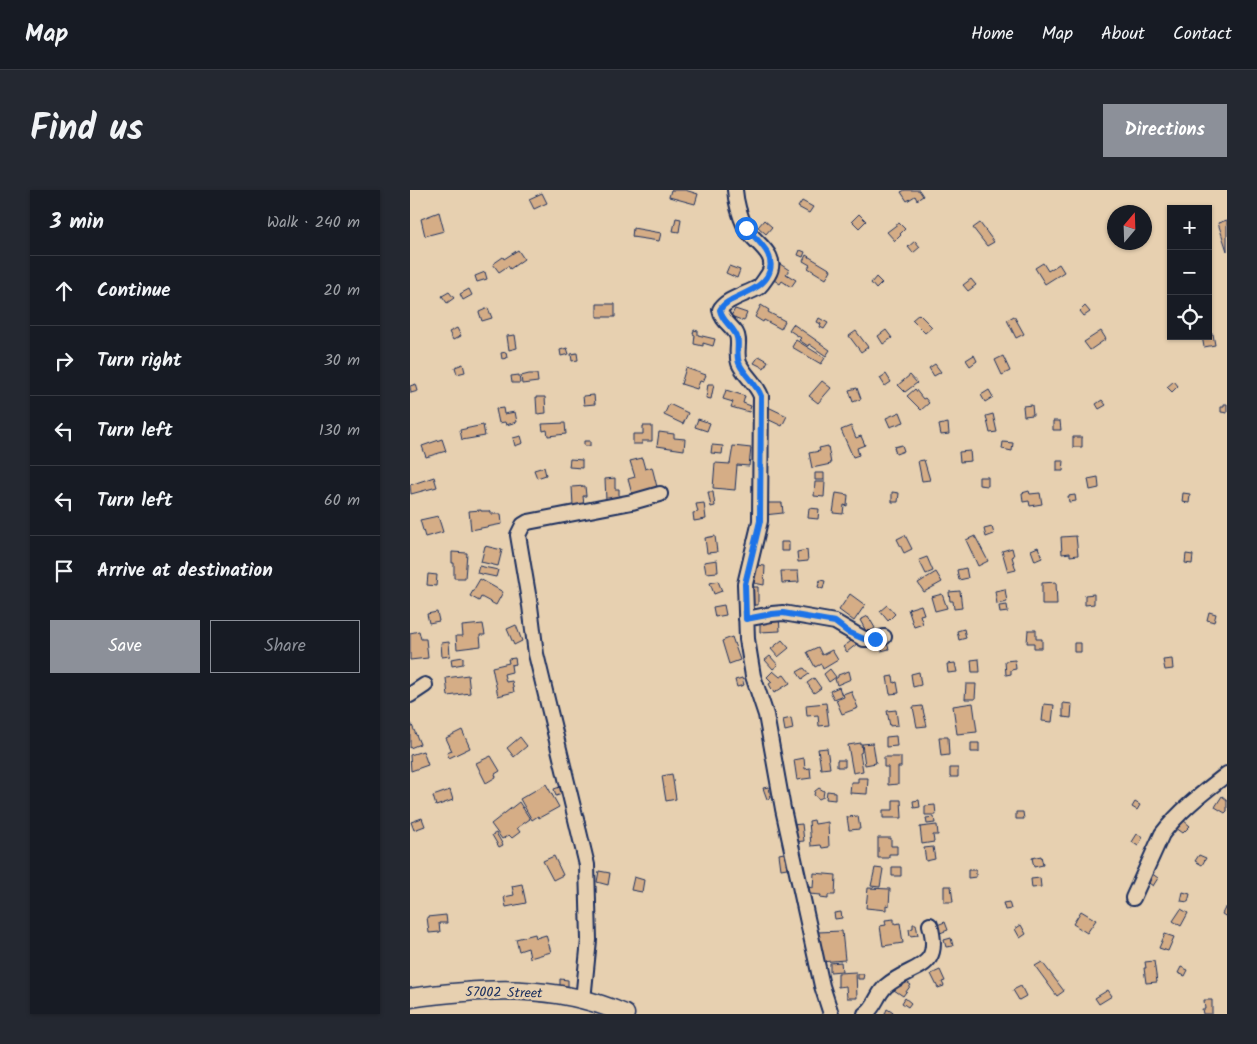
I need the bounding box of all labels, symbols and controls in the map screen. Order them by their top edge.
text: Map [25,15,68,54]
text: Home [971,20,1014,49]
text: Map [1042,20,1073,49]
text: About [1101,20,1145,49]
text: Contact [1173,20,1232,49]
text: Find us [30,102,143,158]
button: Directions [1103,104,1227,157]
north arrow [1107,205,1152,250]
map controls [1167,205,1212,340]
button: + [1167,205,1212,250]
text: 3 min [50,206,104,239]
text: Walk · 240 m [267,210,360,235]
route start [735,217,758,240]
button: − [1167,250,1212,295]
text: Continue [97,276,170,306]
icon: ahead [50,277,78,305]
text: 20 m [324,278,360,303]
button: locate [1167,295,1212,340]
text: Turn right [97,346,182,376]
icon: right [50,347,78,375]
text: 30 m [324,348,360,373]
text: Turn left [97,416,172,446]
icon: left [50,417,78,445]
text: 130 m [319,418,360,443]
text: Turn left [97,486,172,516]
icon: left [50,487,78,515]
text: 60 m [324,488,360,513]
text: Arrive at destination [97,556,273,586]
icon: arrive [50,557,78,585]
button: Save [50,620,200,673]
button: Share [210,620,360,673]
route end [864,628,887,651]
street label: 57002 Street [465,981,543,1005]

